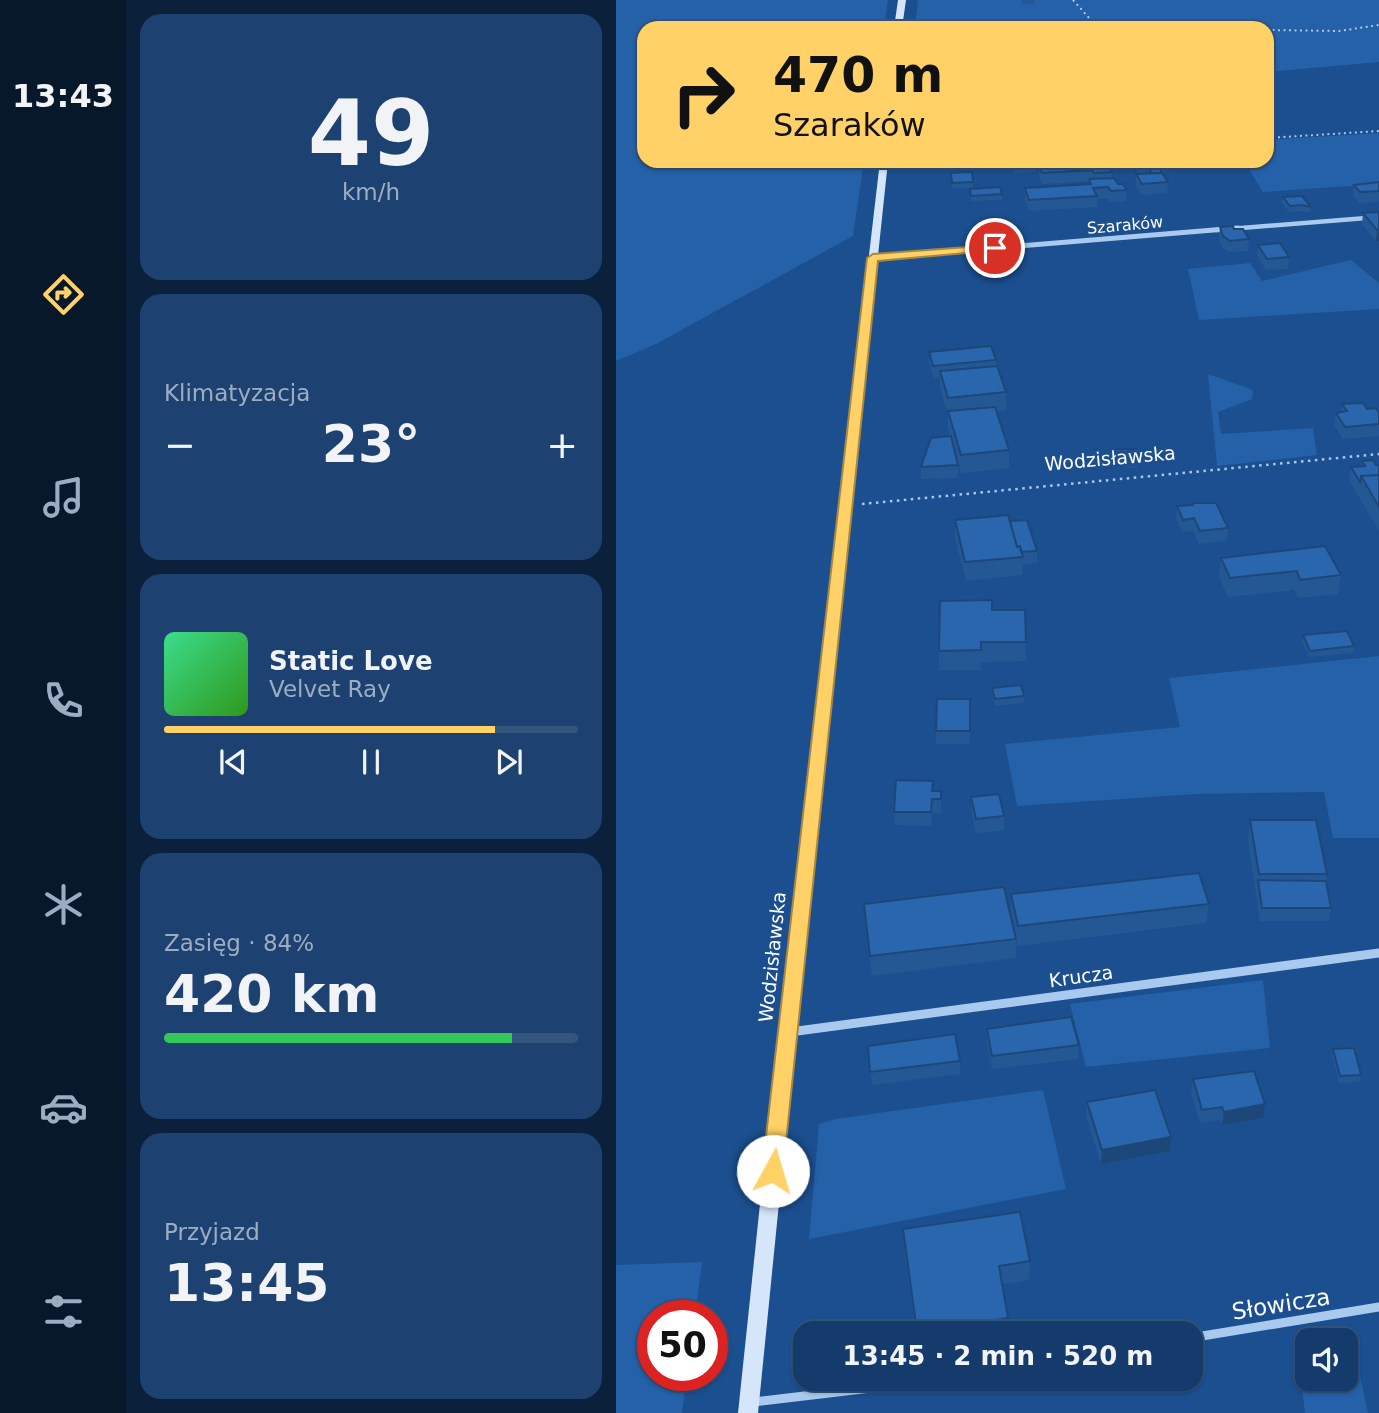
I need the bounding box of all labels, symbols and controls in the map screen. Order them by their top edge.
text: 470 m [773,47,943,104]
icon: right [658,49,749,140]
text: 13:43 [12,77,114,115]
text: 49 [308,81,434,186]
text: Szaraków [773,106,926,144]
text: km/h [342,179,400,205]
street label: Szaraków [1086,212,1164,238]
pin [965,218,1025,278]
icon: arrive [976,229,1014,267]
icon: directions [39,270,88,319]
text: Klimatyzacja [164,380,310,406]
text: 23° [322,414,420,474]
text: − [164,423,196,467]
text: + [546,423,578,467]
street label: Wodzisławska [1044,441,1176,475]
icon: music [39,473,88,522]
text: Static Love [269,646,433,676]
icon: phone [39,676,88,725]
text: Velvet Ray [269,676,391,702]
icon: previous [214,743,252,781]
icon: pause [352,743,390,781]
icon: next [490,743,528,781]
icon: climate [39,880,88,929]
street label: Wodzisławska [754,891,790,1023]
text: Zasięg · 84% [164,930,314,956]
street label: Krucza [1048,961,1114,991]
text: 420 km [164,964,379,1024]
icon: car [39,1083,88,1132]
position arrow [736,1134,810,1208]
text: Przyjazd [164,1219,260,1245]
text: 13:45 [164,1253,330,1313]
street label: Słowicza [1230,1283,1332,1325]
icon: filters [39,1287,88,1336]
speed limit sign: 50 [637,1300,728,1391]
map controls [1295,1328,1358,1391]
button: sound [1295,1328,1358,1391]
text: 13:45 · 2 min · 520 m [843,1341,1153,1371]

